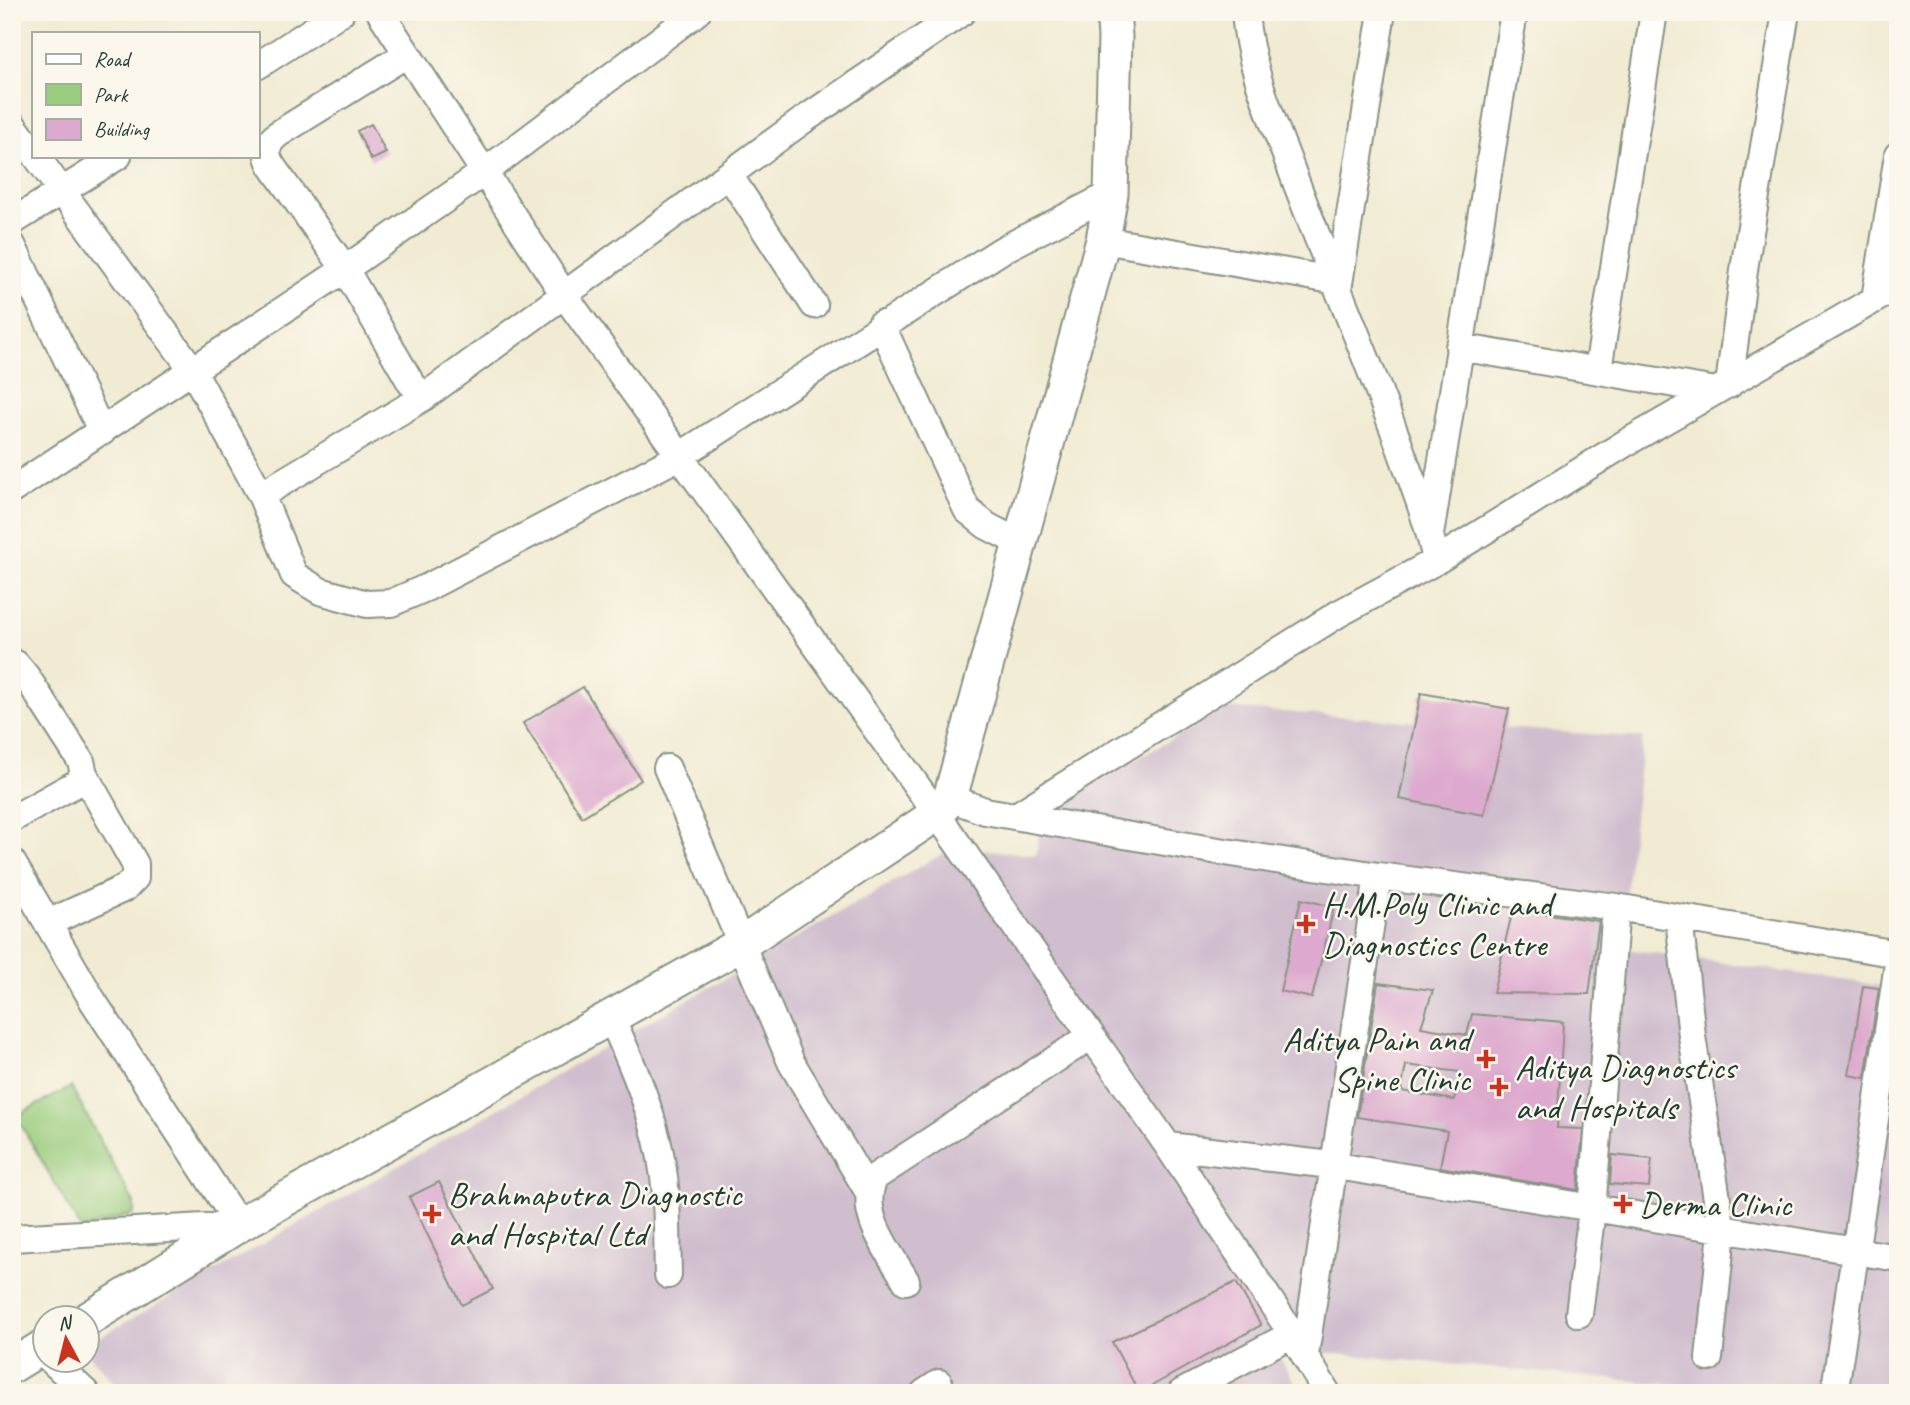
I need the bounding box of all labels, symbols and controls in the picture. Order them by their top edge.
legend [32,32,259,158]
text: Road [94,46,133,72]
text: Park [94,82,129,108]
text: Building [94,116,151,142]
place label: H.M.Poly Clinic and Diagnostics Centre [1322,882,1557,967]
marker: H.M.Poly Clinic and Diagnostics Centre [1296,914,1316,934]
place label: Aditya Pain and Spine Clinic [1283,1017,1475,1102]
place label: Aditya Diagnostics and Hospitals [1515,1045,1739,1130]
marker: Aditya Pain and Spine Clinic [1476,1049,1496,1069]
marker: Aditya Diagnostics and Hospitals [1489,1077,1509,1097]
place label: Brahmaputra Diagnostic and Hospital Ltd [448,1172,743,1257]
place label: Derma Clinic [1639,1182,1793,1227]
marker: Derma Clinic [1613,1194,1633,1214]
marker: Brahmaputra Diagnostic and Hospital Ltd [422,1204,442,1224]
north arrow [32,1304,102,1374]
text: N [57,1310,75,1336]

